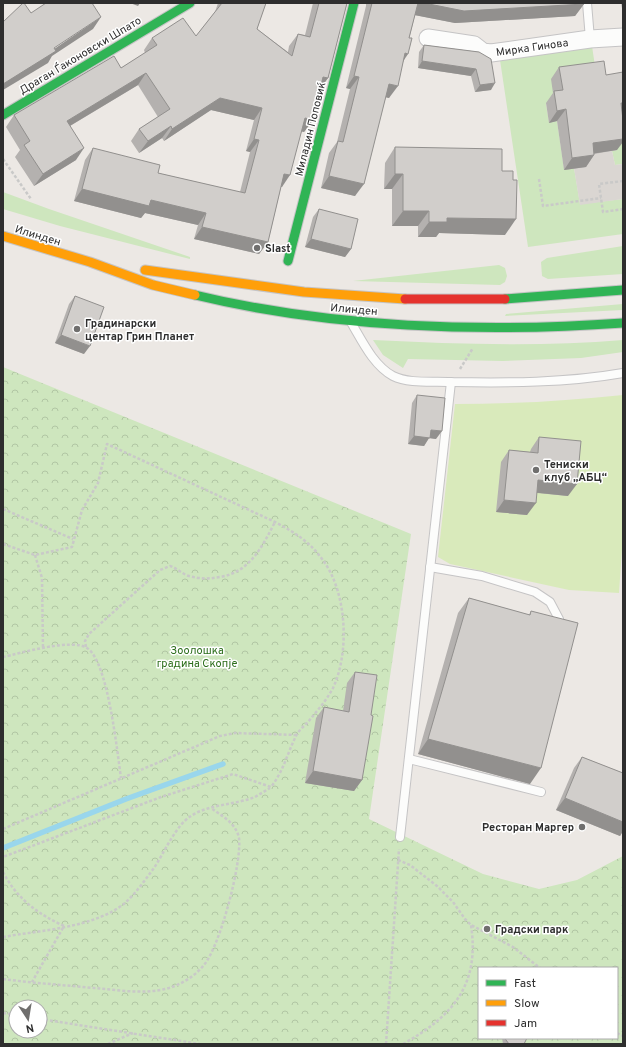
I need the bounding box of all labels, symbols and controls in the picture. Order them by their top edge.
street label: Драган Ѓаконовски Шпато [16,13,144,98]
street label: Мирка Гинова [495,36,569,60]
street label: Миладин Поповиќ [293,81,329,178]
street label: Илинден [13,222,62,250]
place label: Slast [265,242,291,256]
marker: Slast [252,243,262,253]
street label: Илинден [330,301,378,319]
place label: Градинарски центар Грин Планет [85,317,194,344]
marker: Градинарски центар Грин Планет [72,324,82,334]
place label: Тениски клуб „АБЦ“ [544,458,607,485]
marker: Тениски клуб „АБЦ“ [531,465,541,475]
park label: Зоолошка градина Скопје [157,644,237,671]
place label: Ресторан Маргер [482,821,574,835]
marker: Ресторан Маргер [577,822,587,832]
place label: Градски парк [495,923,569,937]
marker: Градски парк [482,924,492,934]
legend [478,967,618,1039]
text: Fast [514,976,536,992]
text: Slow [514,996,540,1012]
north arrow [8,999,48,1039]
text: Jam [514,1016,537,1032]
text: N [25,1020,35,1035]

